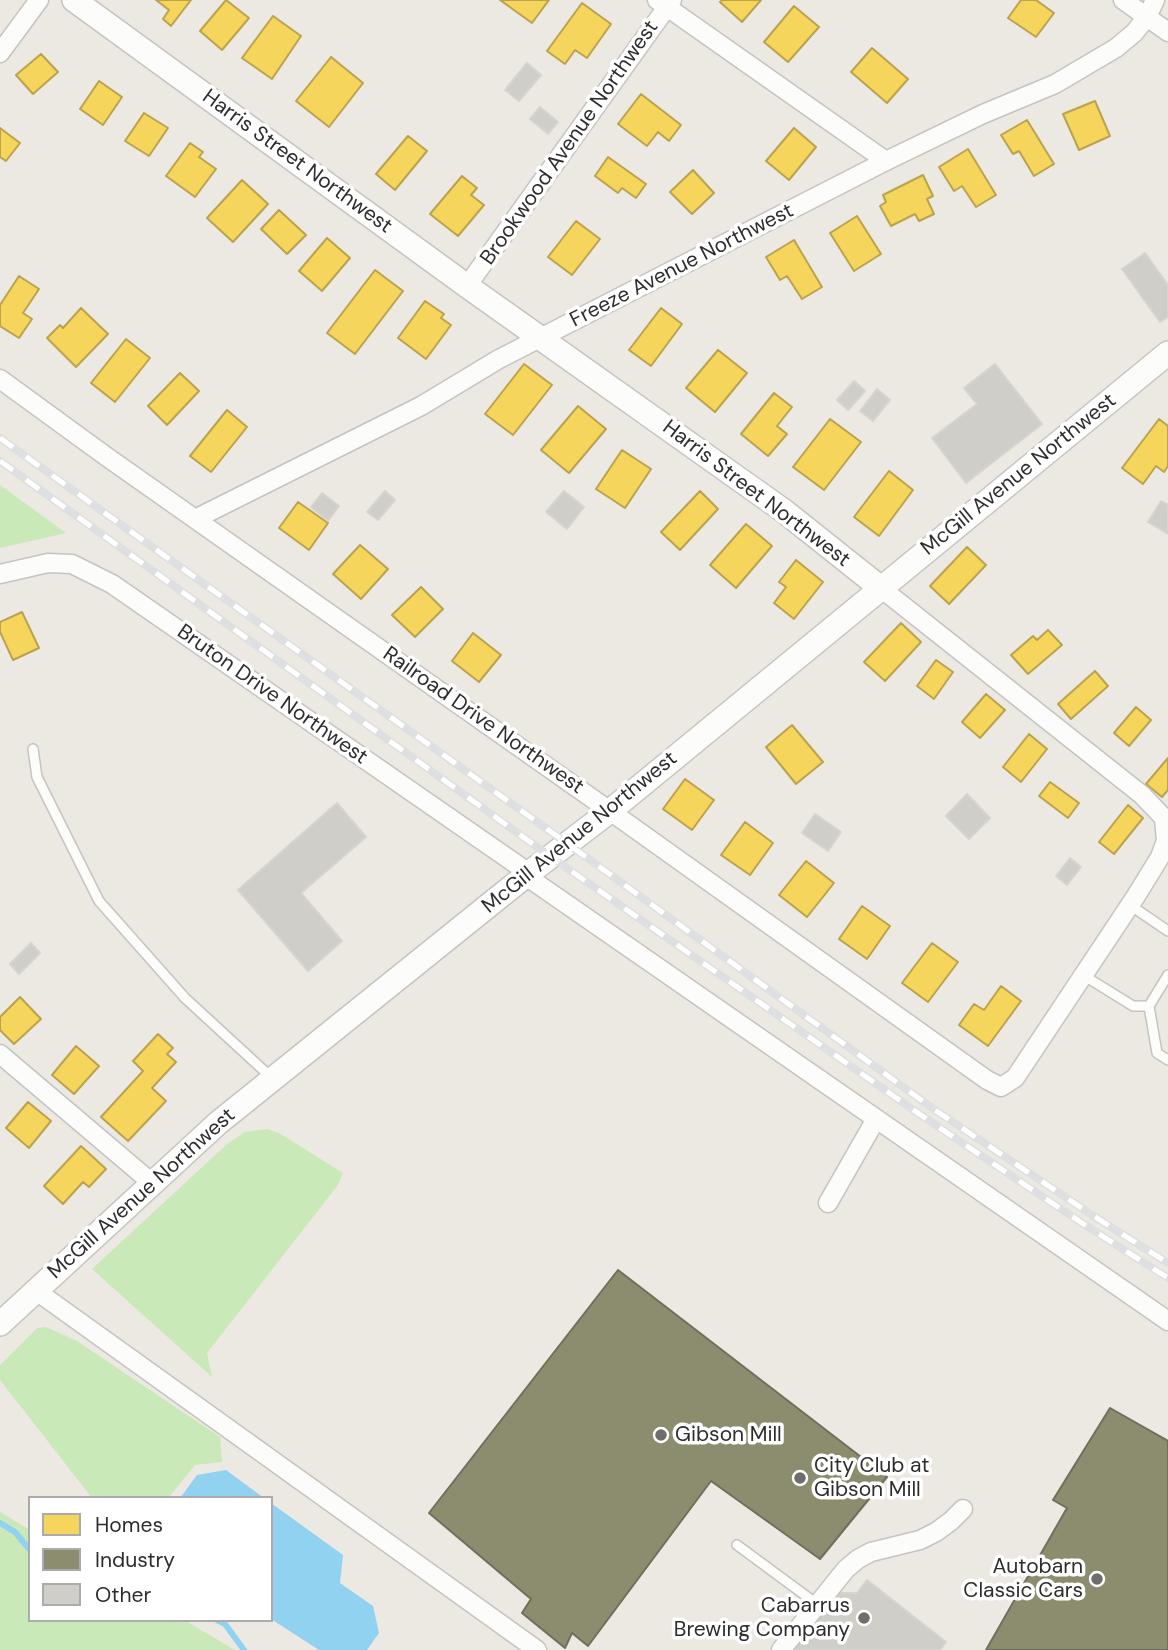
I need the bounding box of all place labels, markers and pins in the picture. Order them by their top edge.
place label: Gibson Mill [675,1422,782,1448]
marker: Gibson Mill [653,1427,669,1443]
place label: City Club at Gibson Mill [814,1453,929,1503]
marker: City Club at Gibson Mill [792,1470,808,1486]
place label: Autobarn Classic Cars [963,1554,1083,1604]
marker: Autobarn Classic Cars [1089,1571,1105,1587]
place label: Cabarrus Brewing Company [674,1593,850,1643]
marker: Cabarrus Brewing Company [856,1610,872,1626]

